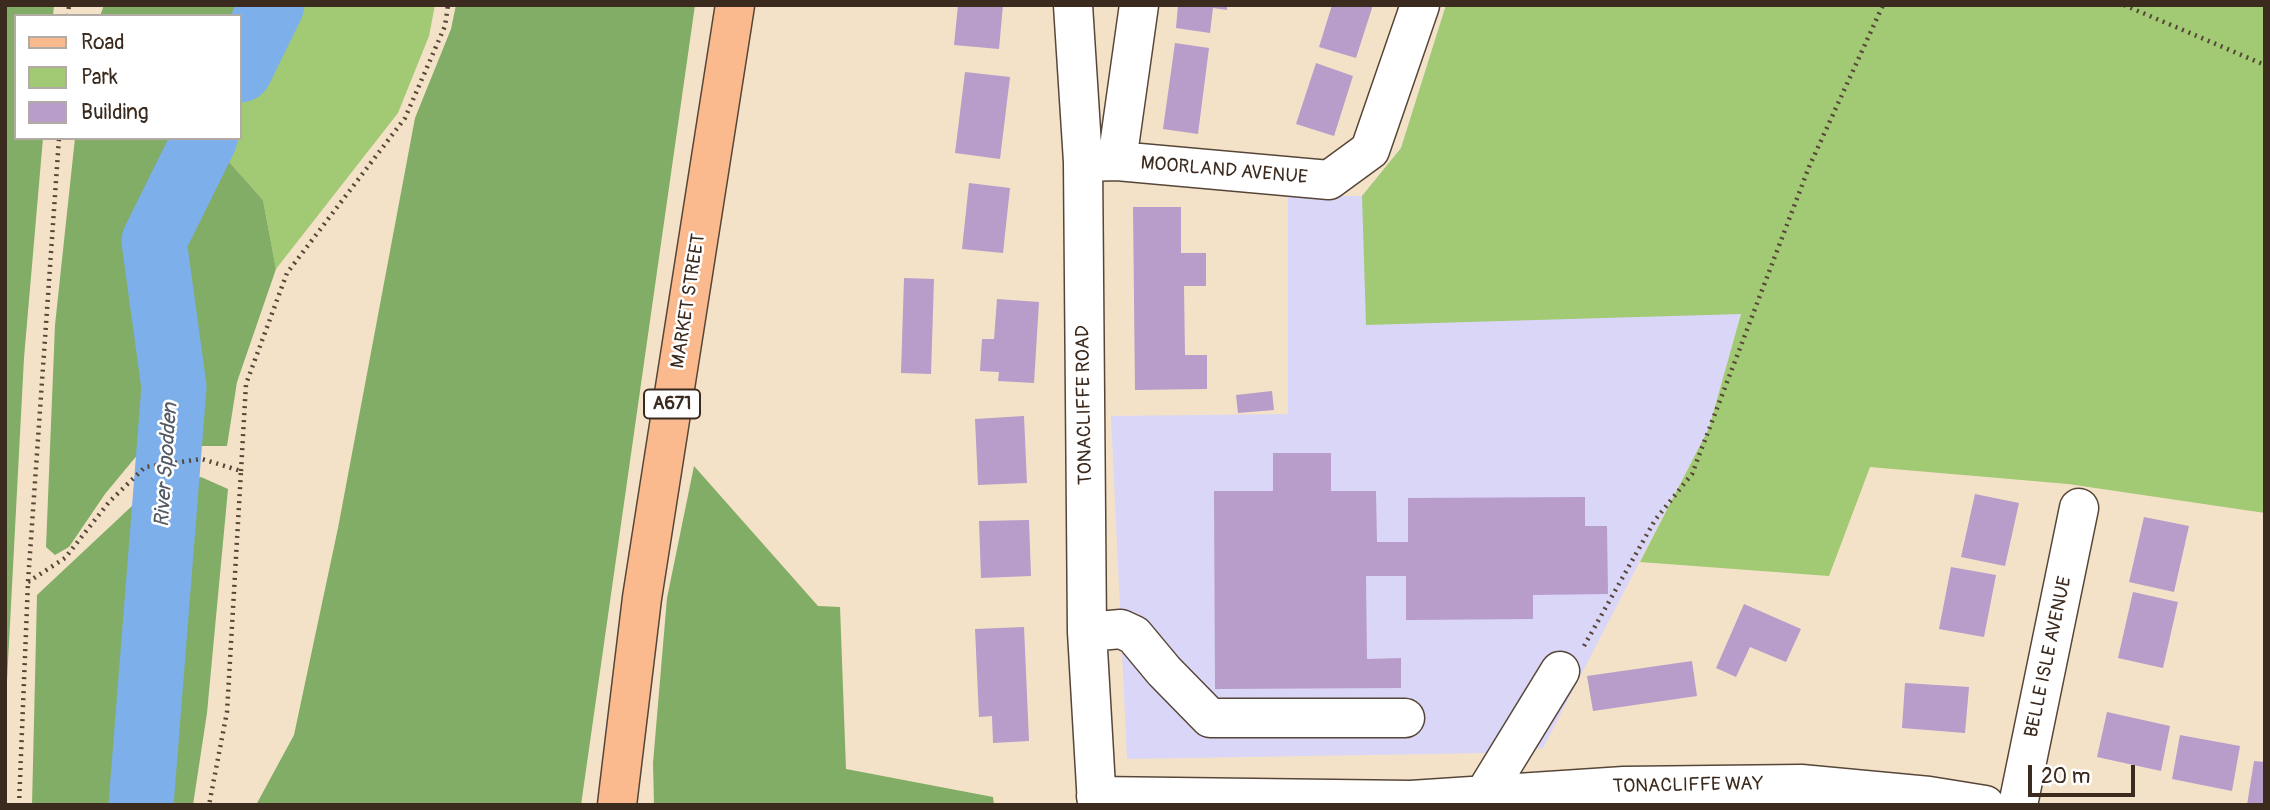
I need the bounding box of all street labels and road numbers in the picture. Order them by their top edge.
street label: MOORLAND AVENUE [1140,152,1308,190]
street label: MARKET STREET [667,232,711,370]
street label: TONACLIFFE ROAD [1072,325,1098,485]
road number: A671 [644,390,700,418]
street label: BELLE ISLE AVENUE [2021,574,2077,740]
street label: TONACLIFFE WAY [1612,773,1764,799]

